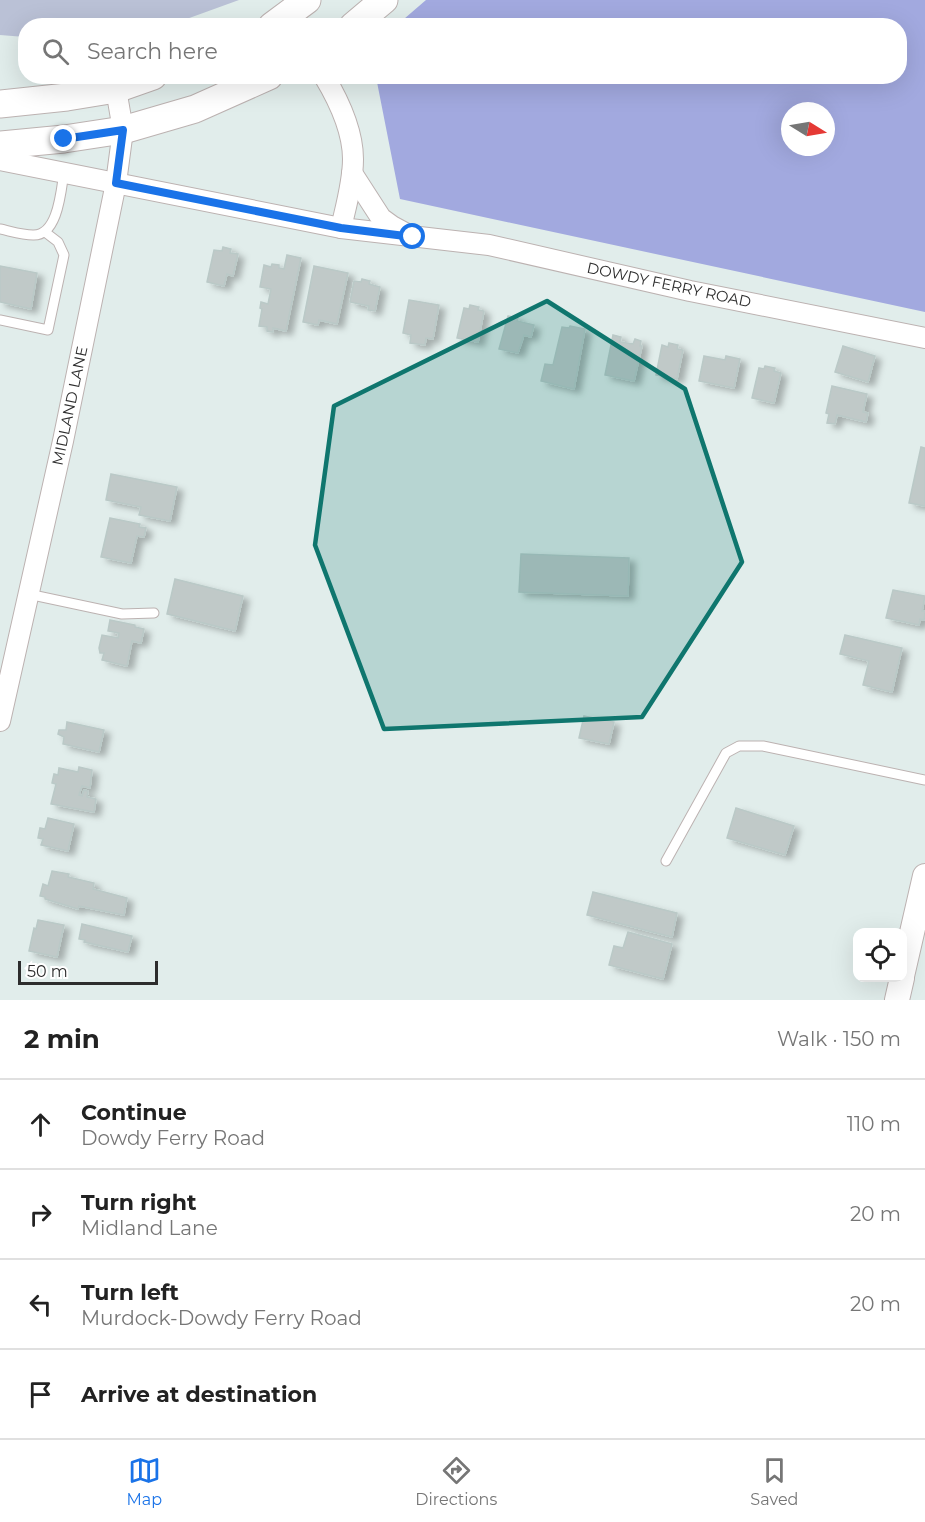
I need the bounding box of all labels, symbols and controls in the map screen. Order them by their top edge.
search box [18,18,907,84]
icon: search [39,35,72,68]
text: Search here [87,38,218,65]
north arrow [781,102,835,156]
route end [50,125,76,151]
route start [399,223,425,249]
street label: DOWDY FERRY ROAD [585,258,753,311]
street label: MIDLAND LANE [48,345,91,467]
map controls [853,928,907,982]
button: locate [853,928,907,982]
scale bar [18,958,158,986]
text: 50 m [27,962,68,981]
text: 2 min [24,1023,100,1055]
text: Walk · 150 m [777,1027,901,1051]
text: Continue [81,1099,187,1126]
icon: ahead [24,1108,57,1141]
text: 110 m [847,1112,901,1136]
text: Dowdy Ferry Road [81,1126,265,1150]
text: Turn right [81,1189,196,1216]
icon: right [24,1198,57,1231]
text: 20 m [850,1202,901,1226]
text: Midland Lane [81,1216,218,1240]
text: Turn left [81,1279,179,1306]
icon: left [24,1288,57,1321]
text: 20 m [850,1292,901,1316]
text: Murdock-Dowdy Ferry Road [81,1306,362,1330]
icon: arrive [24,1378,57,1411]
text: Arrive at destination [81,1381,317,1408]
tab: Map [127,1454,162,1509]
tab: Directions [415,1454,497,1509]
tab: Saved [750,1454,798,1509]

